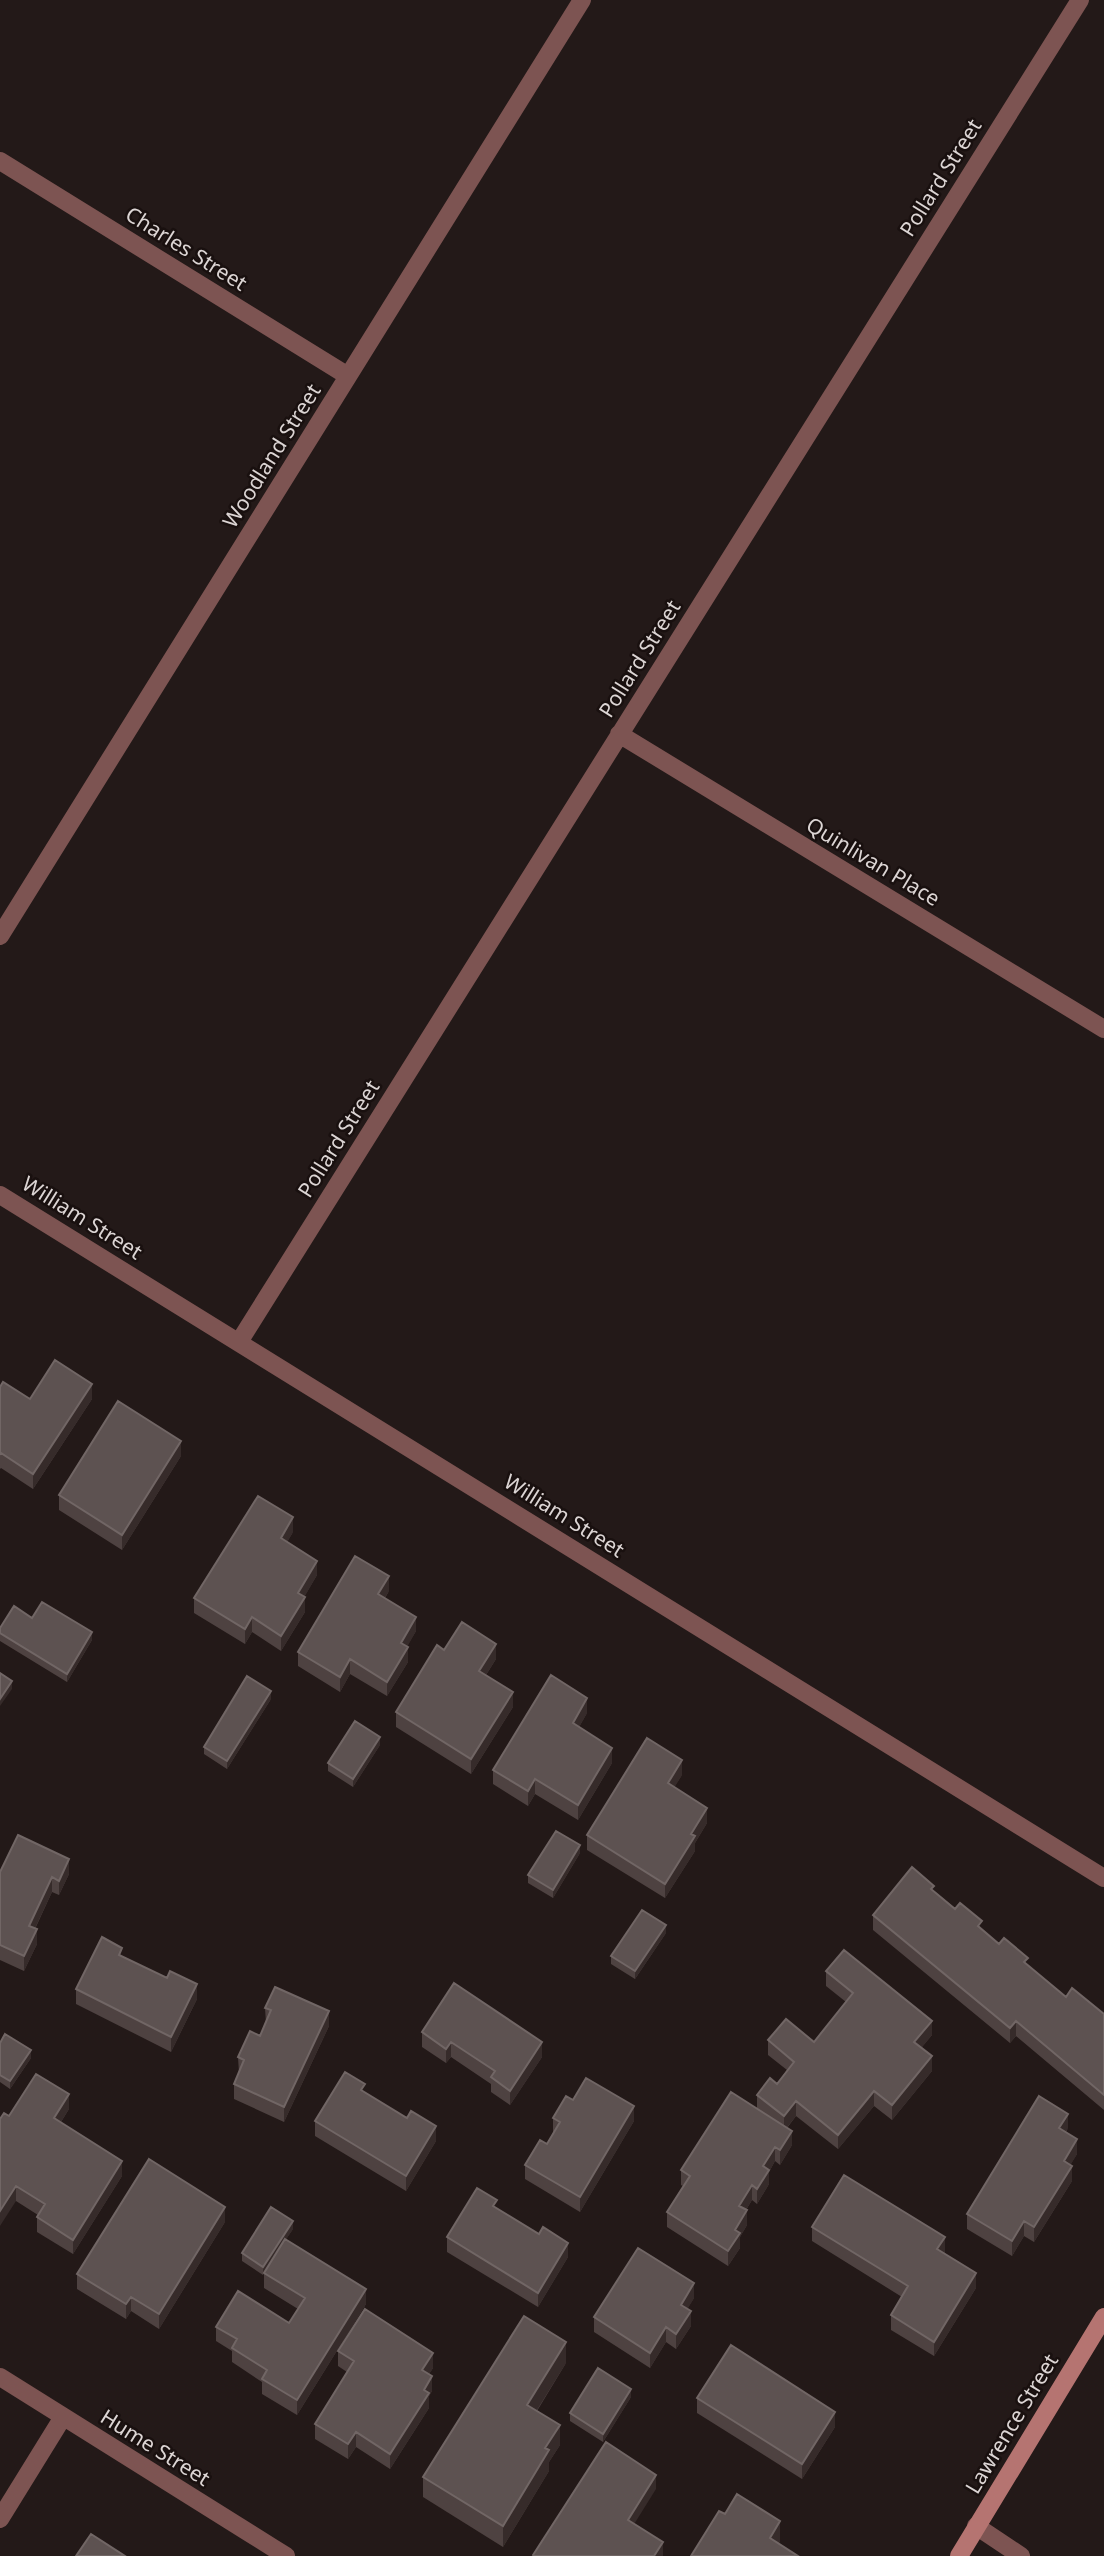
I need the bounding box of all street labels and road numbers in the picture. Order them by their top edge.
street label: Pollard Street [893,113,988,241]
street label: Charles Street [121,200,253,297]
street label: Woodland Street [216,378,327,533]
street label: Pollard Street [592,594,687,722]
street label: Quinlivan Place [801,810,946,912]
street label: Pollard Street [291,1074,386,1202]
street label: William Street [17,1169,148,1265]
street label: William Street [499,1467,630,1563]
street label: Lawrence Street [958,2348,1064,2499]
street label: Hume Street [95,2402,216,2492]

